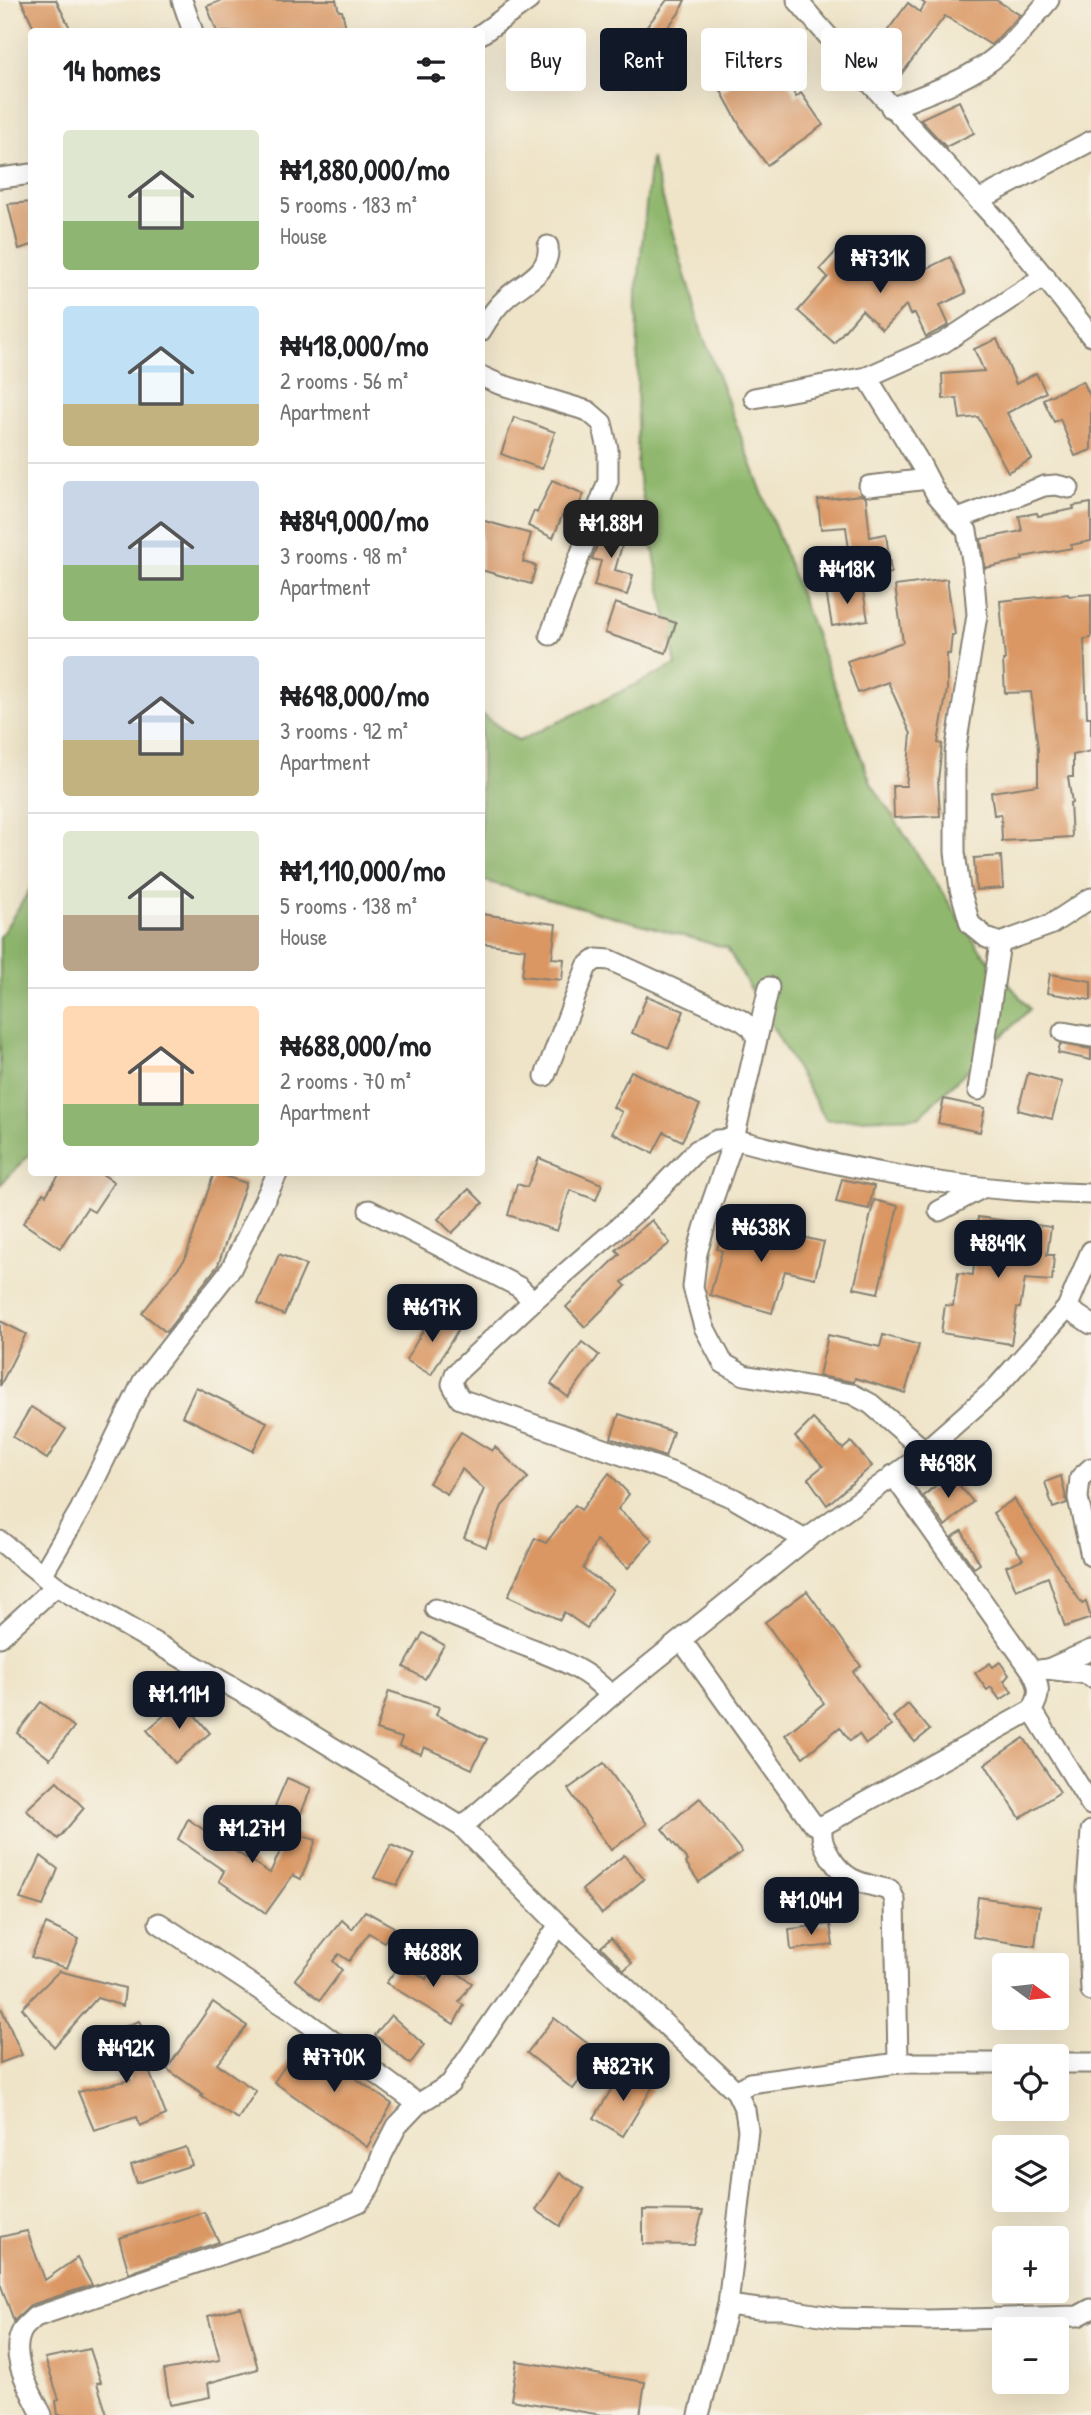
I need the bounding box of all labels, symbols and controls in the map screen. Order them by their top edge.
chip: Buy [506,28,586,91]
chip: Rent [600,28,687,91]
chip: Filters [701,28,807,91]
chip: New [821,28,902,91]
text: 14 homes [63,50,161,90]
icon: filters [412,51,450,89]
text: ₦1,880,000/mo [280,149,450,189]
icon: home [119,158,203,242]
text: 5 rooms · 183 m² [280,189,417,220]
text: House [280,220,327,251]
pin: ₦731K [831,236,929,295]
text: ₦731K [851,242,909,273]
text: ₦418,000/mo [280,325,428,365]
icon: home [119,334,203,418]
text: 2 rooms · 56 m² [280,365,408,396]
text: Apartment [280,396,370,427]
text: ₦849,000/mo [280,500,428,540]
pin: ₦1.88M [554,500,668,560]
text: ₦1.88M [579,507,643,538]
icon: home [119,509,203,593]
text: 3 rooms · 98 m² [280,540,407,571]
pin: ₦418K [798,546,896,606]
text: ₦418K [819,553,875,584]
text: Apartment [280,571,370,602]
text: ₦698,000/mo [280,675,429,715]
icon: home [119,684,203,768]
text: 3 rooms · 92 m² [280,715,408,746]
text: Apartment [280,746,370,777]
text: ₦1,110,000/mo [280,850,445,890]
icon: home [119,859,203,943]
text: 5 rooms · 138 m² [280,890,417,921]
text: House [280,921,327,952]
text: ₦688,000/mo [280,1025,431,1065]
icon: home [119,1034,203,1118]
text: 2 rooms · 70 m² [280,1065,411,1096]
text: Apartment [280,1096,370,1127]
pin: ₦638K [712,1204,810,1264]
text: ₦638K [732,1211,790,1242]
pin: ₦849K [949,1220,1047,1280]
text: ₦849K [970,1227,1026,1258]
pin: ₦617K [383,1284,481,1344]
text: ₦617K [403,1291,461,1322]
pin: ₦698K [899,1440,997,1500]
text: ₦698K [920,1447,976,1478]
pin: ₦1.11M [122,1672,236,1731]
text: ₦1.11M [149,1678,209,1709]
pin: ₦1.27M [195,1806,309,1865]
text: ₦1.27M [219,1812,285,1843]
pin: ₦1.04M [754,1878,868,1937]
text: ₦1.04M [780,1884,842,1915]
pin: ₦688K [384,1930,482,1989]
text: ₦688K [404,1936,462,1967]
north arrow [992,1953,1069,2030]
map controls [992,1953,1069,2394]
pin: ₦492K [77,2025,175,2085]
text: ₦492K [98,2032,154,2063]
pin: ₦770K [285,2035,383,2094]
text: ₦770K [303,2041,365,2072]
pin: ₦827K [574,2044,672,2103]
button: locate [992,2044,1069,2121]
text: ₦827K [593,2050,653,2081]
button: layers [992,2135,1069,2212]
button: + [992,2226,1069,2303]
button: − [992,2317,1069,2394]

